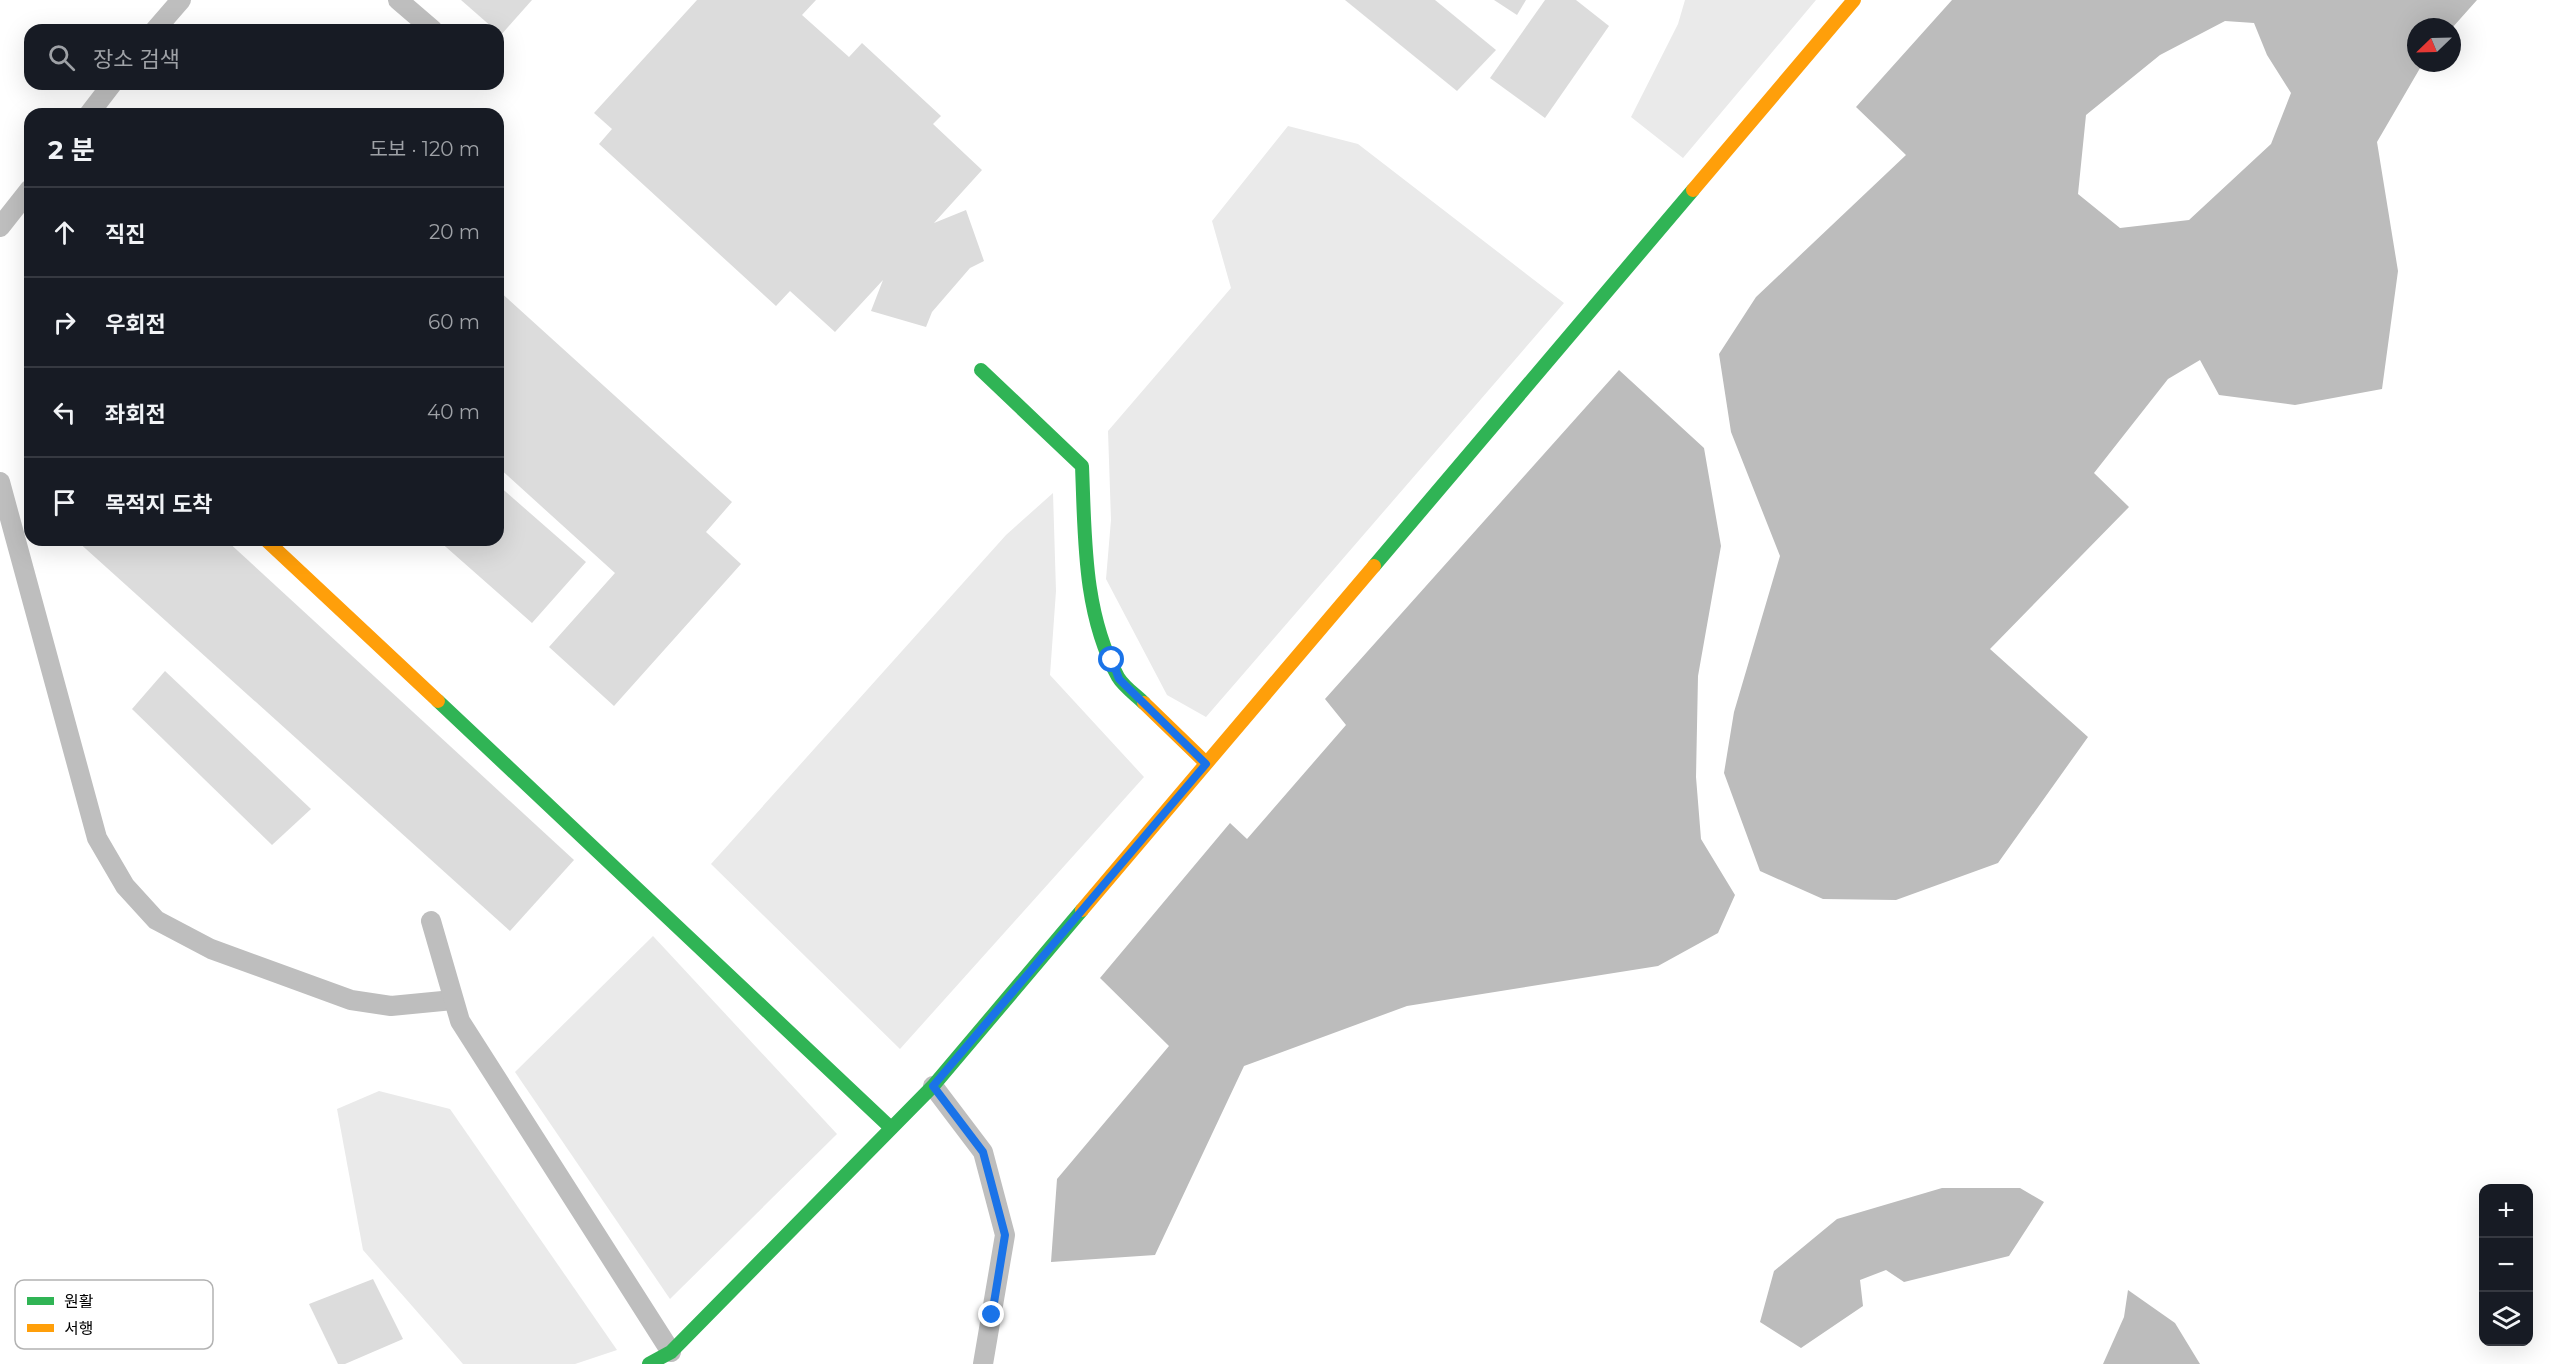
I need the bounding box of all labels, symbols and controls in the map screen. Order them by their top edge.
north arrow [2407,18,2461,72]
search box [24,24,504,90]
icon: search [45,41,78,74]
text: 장소 검색 [93,46,180,73]
text: 2 분 [48,134,95,166]
text: 도보 · 120 m [369,137,480,161]
icon: ahead [48,216,81,249]
text: 20 m [429,220,480,244]
text: 직진 [105,221,145,248]
icon: right [48,306,81,339]
text: 60 m [428,310,480,334]
text: 우회전 [105,311,166,338]
icon: left [48,396,81,429]
text: 40 m [427,400,480,424]
text: 좌회전 [105,401,166,428]
icon: arrive [48,486,81,519]
text: 목적지 도착 [105,491,212,518]
route start [1098,646,1124,672]
map controls [2479,1184,2533,1346]
button: + [2479,1184,2533,1238]
button: − [2479,1238,2533,1292]
legend [15,1280,213,1349]
text: 원활 [64,1292,94,1311]
button: layers [2479,1292,2533,1346]
route end [978,1301,1004,1327]
text: 서행 [64,1319,93,1338]

